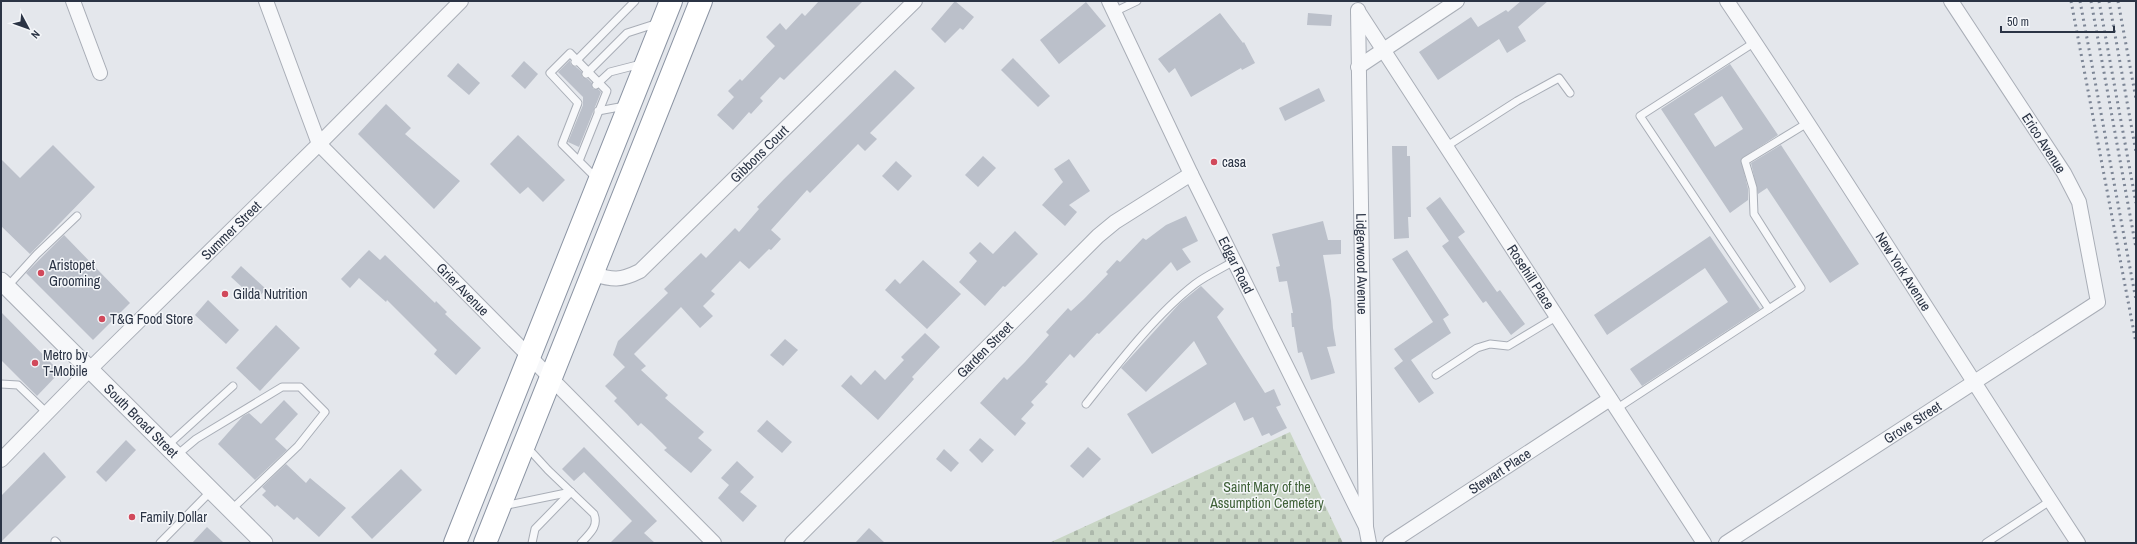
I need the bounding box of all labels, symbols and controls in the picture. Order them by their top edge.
north arrow [8,8,48,48]
scale bar [2001,8,2114,34]
text: 50 m [2007,14,2029,30]
text: N [28,28,43,42]
street label: Erico Avenue [2018,110,2070,176]
street label: Gibbons Court [726,121,792,187]
place label: casa [1222,153,1247,171]
marker: casa [1209,157,1219,167]
street label: Summer Street [197,197,265,264]
street label: Lidgerwood Avenue [1352,213,1372,315]
street label: New York Avenue [1872,229,1935,314]
street label: Edgar Road [1214,234,1258,296]
street label: Rosehill Place [1503,241,1558,312]
place label: Aristopet Grooming [48,256,101,290]
street label: Grier Avenue [433,259,493,320]
marker: Aristopet Grooming [36,268,46,278]
place label: Gilda Nutrition [233,285,308,303]
marker: Gilda Nutrition [220,289,230,299]
place label: T&G Food Store [110,310,193,328]
marker: T&G Food Store [97,314,107,324]
street label: Garden Street [953,318,1017,382]
place label: Metro by T-Mobile [43,346,88,380]
marker: Metro by T-Mobile [30,358,40,368]
street label: South Broad Street [100,380,182,462]
street label: Grove Street [1880,397,1945,448]
street label: Stewart Place [1465,444,1534,498]
park label: Saint Mary of the Assumption Cemetery [1209,478,1324,512]
place label: Family Dollar [140,508,207,526]
marker: Family Dollar [127,512,137,522]

